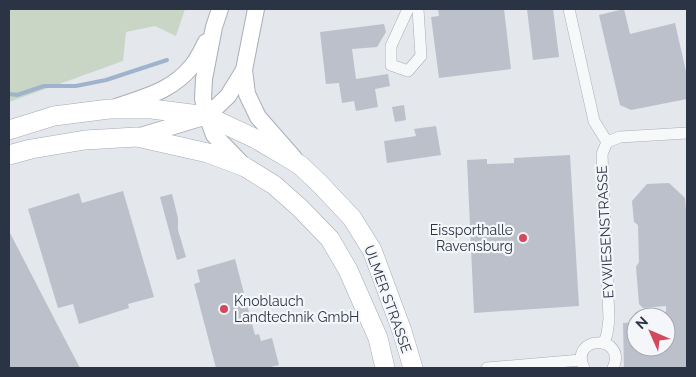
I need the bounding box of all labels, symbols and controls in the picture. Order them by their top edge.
street label: EYWIESENSTRASSE [594,165,616,299]
place label: Eissporthalle Ravensburg [430,222,513,254]
marker: Eissporthalle Ravensburg [517,232,529,244]
street label: ULMER STRASSE [361,243,415,355]
place label: Knoblauch Landtechnik GmbH [234,293,359,325]
marker: Knoblauch Landtechnik GmbH [218,303,230,315]
north arrow [626,307,676,357]
text: N [632,313,651,332]

